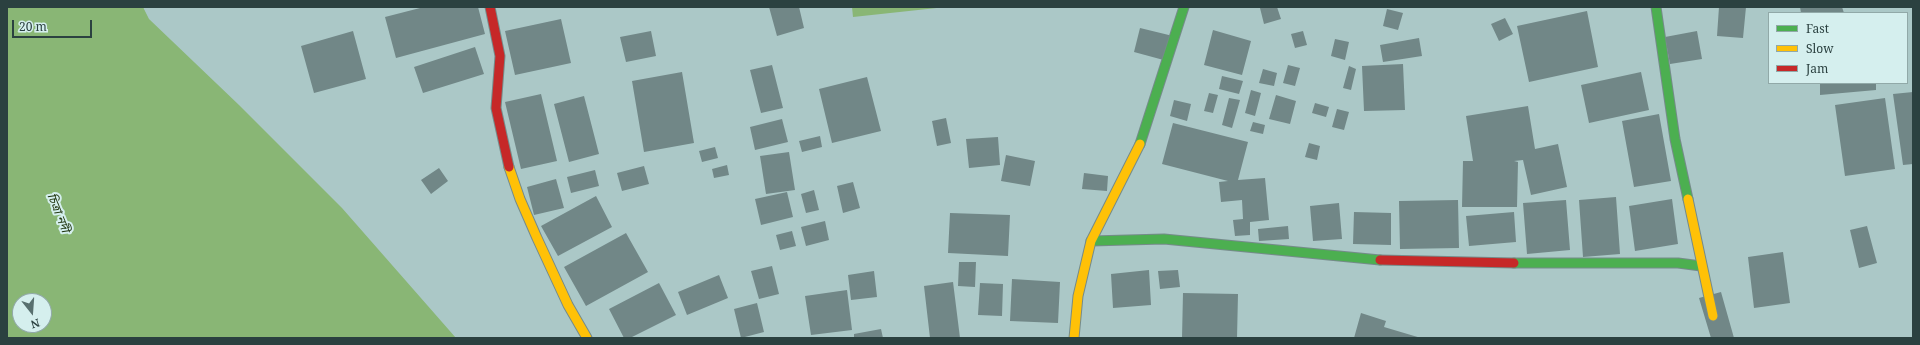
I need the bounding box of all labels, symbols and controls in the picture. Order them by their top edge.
scale bar [14,12,94,38]
legend [1768,12,1908,84]
text: 20 m [19,18,47,35]
text: Fast [1806,20,1829,37]
text: Slow [1806,40,1834,57]
text: Jam [1806,60,1828,77]
water label: চিত্রা নদী [44,191,72,235]
north arrow [12,293,52,333]
text: N [29,316,42,332]

